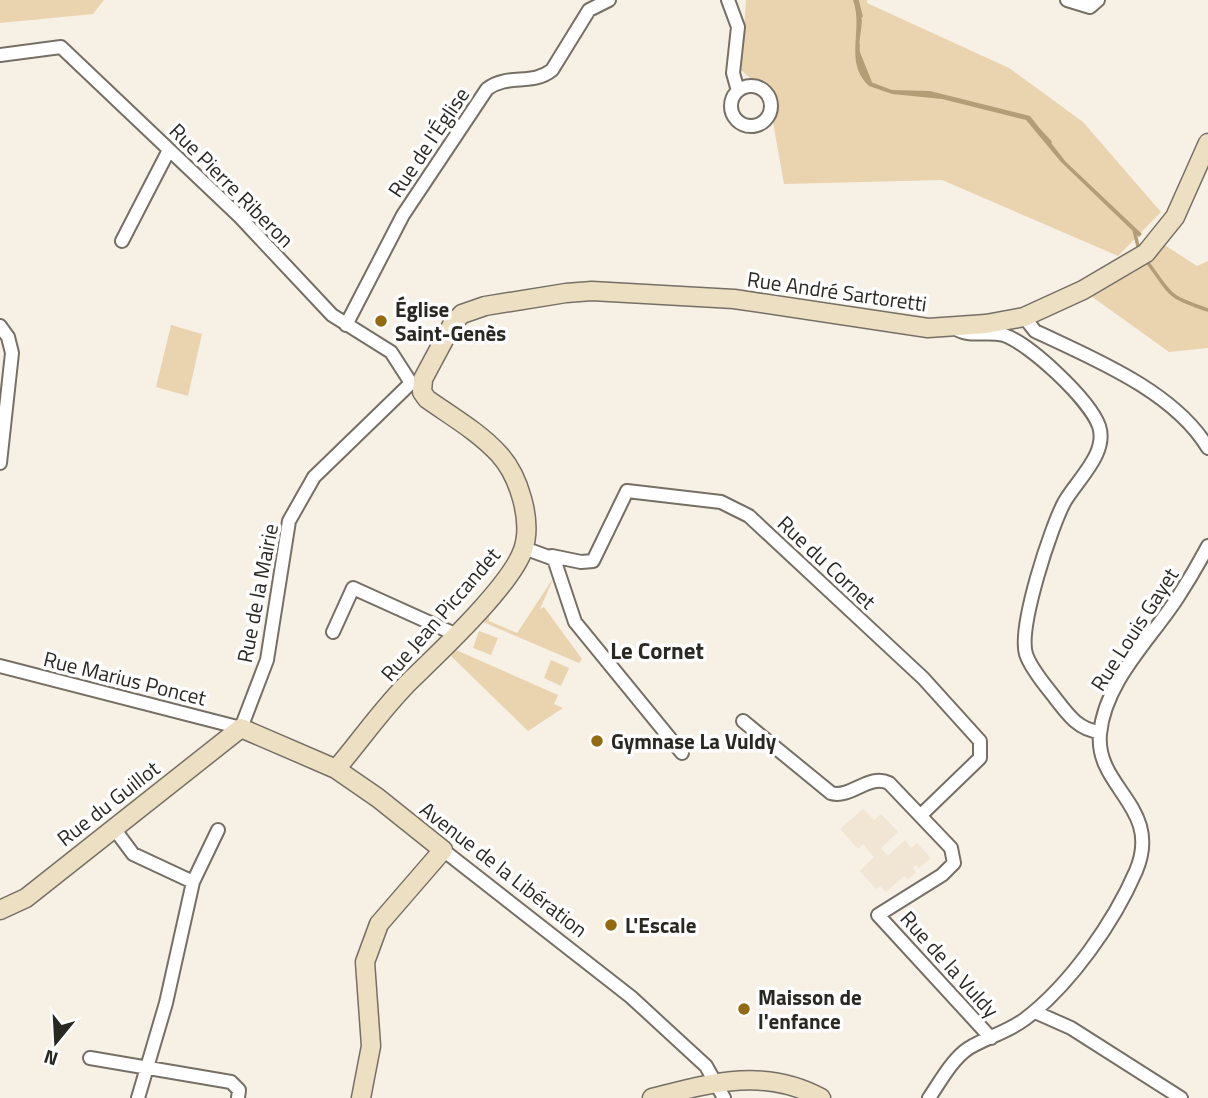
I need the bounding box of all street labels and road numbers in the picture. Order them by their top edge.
street label: Rue de l'Église [379,81,477,203]
street label: Rue Pierre Riberon [162,115,302,255]
street label: Rue André Sartoretti [745,263,929,319]
street label: Rue du Cornet [770,508,884,617]
street label: Rue de la Mairie [228,521,286,665]
street label: Rue Jean Piccandet [373,540,508,688]
street label: Rue Louis Gayet [1082,560,1186,697]
street label: Rue Marius Poncet [40,642,210,714]
street label: Rue du Guillot [50,752,167,853]
street label: Avenue de la Libération [413,793,595,945]
street label: Rue de la Vuldy [893,903,1007,1025]

